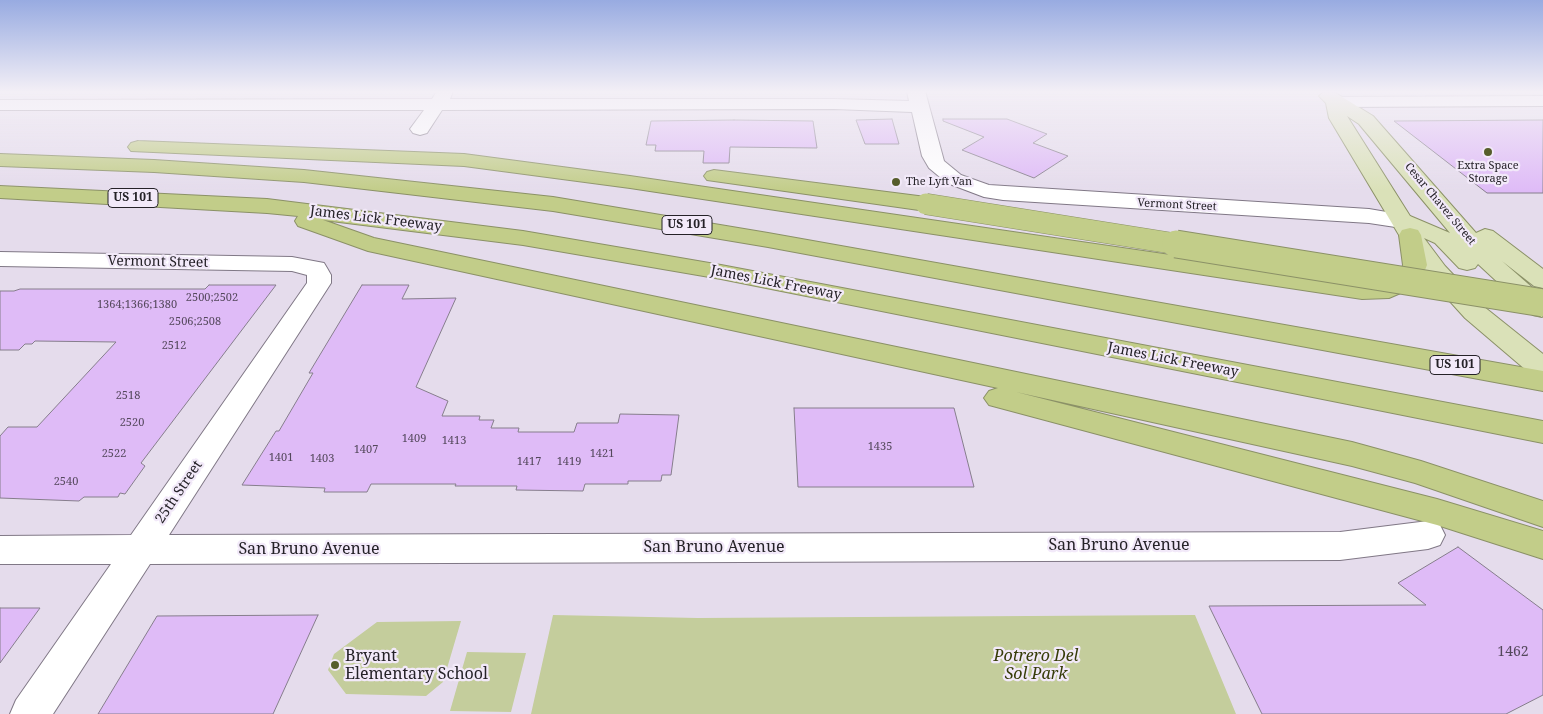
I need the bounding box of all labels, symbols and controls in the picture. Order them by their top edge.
marker: Extra Space Storage [1482,146,1494,158]
place label: Extra Space Storage [1457,159,1519,185]
street label: Cesar Chavez Street [1402,160,1478,248]
place label: The Lyft Van [906,175,972,189]
marker: The Lyft Van [890,176,902,188]
road number: US 101 [108,188,158,208]
street label: Vermont Street [1137,196,1217,214]
street label: James Lick Freeway [309,203,443,235]
road number: US 101 [662,216,712,234]
street label: Vermont Street [108,253,208,271]
street label: James Lick Freeway [709,262,843,304]
house number: 2500;2502 [186,291,238,305]
house number: 1364;1366;1380 [97,298,177,312]
house number: 2506;2508 [169,315,221,329]
house number: 2512 [162,339,186,353]
street label: James Lick Freeway [1106,339,1240,381]
road number: US 101 [1430,356,1480,374]
house number: 2518 [116,389,140,403]
house number: 2520 [120,416,144,430]
house number: 1409 [402,432,426,446]
house number: 1413 [442,434,466,448]
house number: 1435 [868,440,892,454]
house number: 1407 [354,443,378,457]
house number: 2522 [102,447,126,461]
house number: 1421 [590,447,614,461]
house number: 1401 [269,451,293,465]
house number: 1403 [310,452,334,466]
house number: 1417 [517,455,541,469]
house number: 1419 [557,455,581,469]
street label: 25th Street [152,457,206,527]
house number: 2540 [54,475,78,489]
street label: San Bruno Avenue [1048,535,1190,555]
street label: San Bruno Avenue [643,537,785,557]
street label: San Bruno Avenue [238,539,380,559]
house number: 1462 [1497,644,1529,660]
place label: Bryant Elementary School [345,646,488,684]
park label: Potrero Del Sol Park [994,646,1078,684]
marker: Bryant Elementary School [329,659,341,671]

